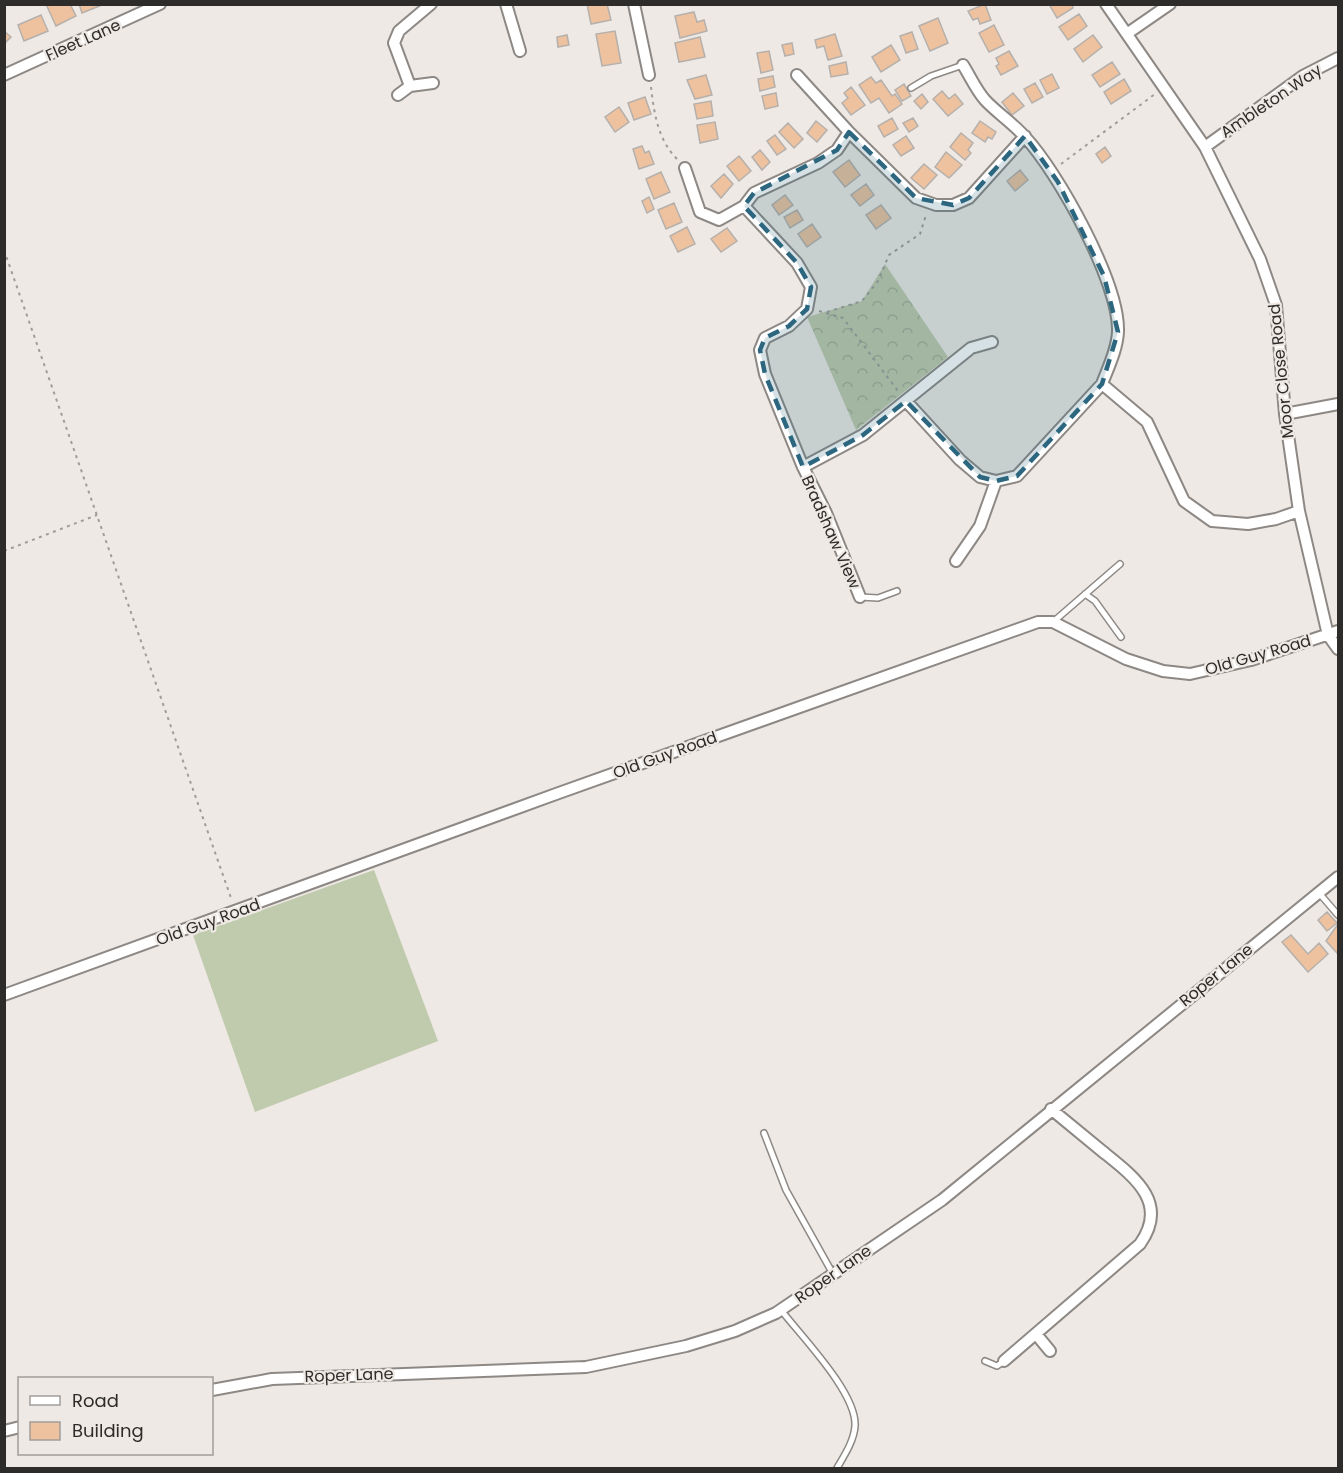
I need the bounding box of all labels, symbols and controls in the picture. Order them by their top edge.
street label: Fleet Lane [42,13,124,67]
street label: Ambleton Way [1216,58,1326,144]
street label: Moor Close Road [1262,303,1300,439]
street label: Bradshaw View [796,472,866,592]
street label: Old Guy Road [1202,629,1314,681]
street label: Old Guy Road [610,726,720,784]
street label: Old Guy Road [153,893,263,951]
street label: Roper Lane [1174,938,1258,1012]
street label: Roper Lane [790,1239,876,1309]
street label: Roper Lane [304,1362,394,1388]
legend [18,1377,213,1455]
text: Road [72,1388,119,1413]
text: Building [72,1418,144,1443]

